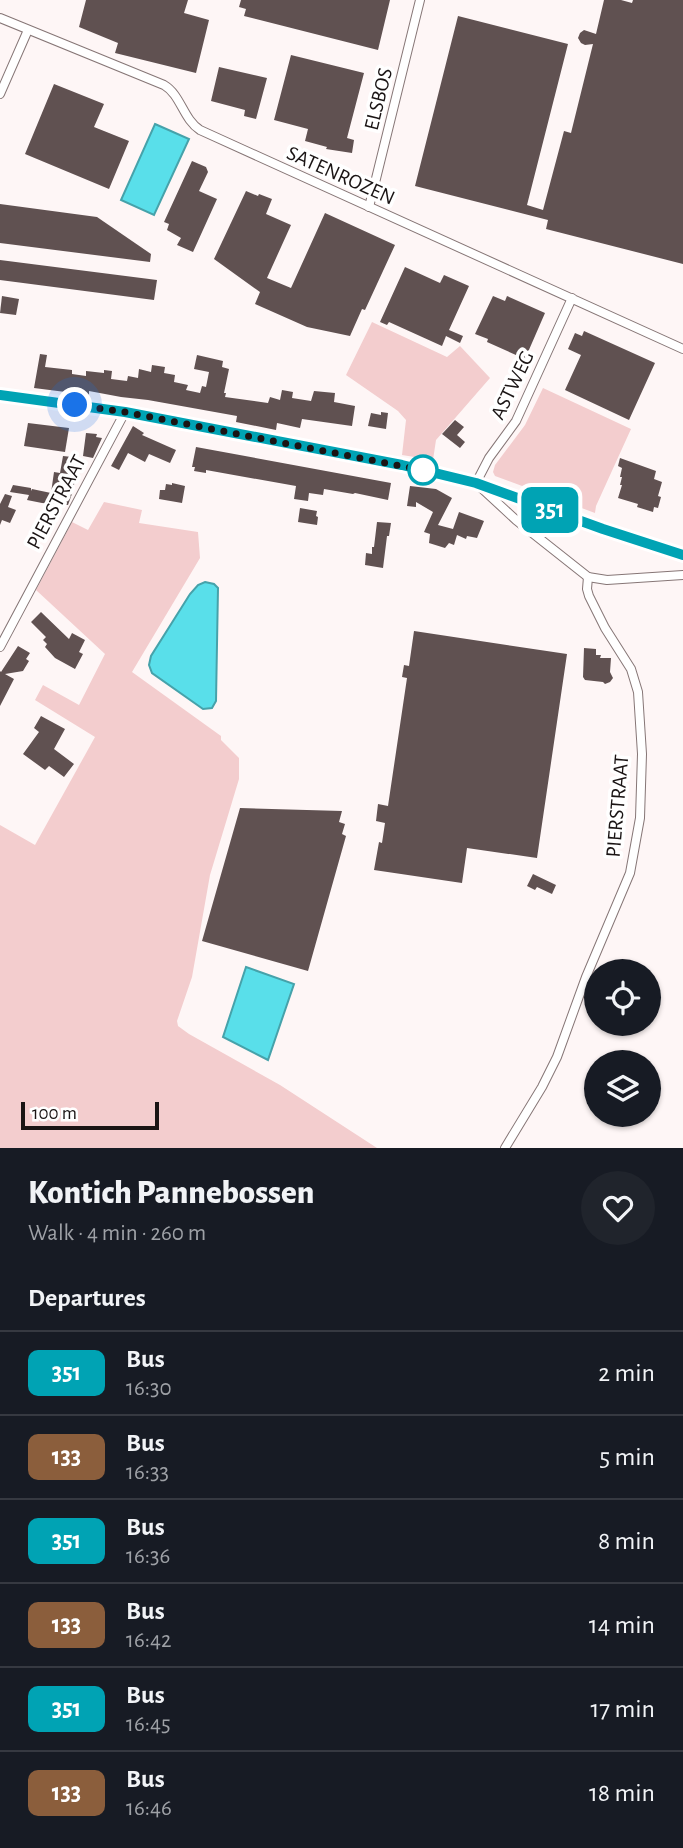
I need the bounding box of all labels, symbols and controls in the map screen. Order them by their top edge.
street label: ELSBOS [361,66,396,132]
street label: SATENROZEN [284,142,398,209]
street label: ASTWEG [487,348,538,423]
your location [57,387,92,422]
street label: PIERSTRAAT [23,452,90,553]
unlabelled marker [408,455,438,485]
line badge: 351 [510,487,590,533]
text: 351 [535,498,565,522]
street label: PIERSTRAAT [603,754,632,858]
map controls [584,959,661,1127]
button: locate [584,959,661,1036]
button: layers [584,1050,661,1127]
scale bar [21,1099,159,1131]
text: 100 m [32,1104,77,1123]
button: heart [581,1171,655,1245]
text: Kontich Pannebossen [28,1177,314,1210]
text: Walk · 4 min · 260 m [28,1222,206,1245]
text: Departures [28,1285,146,1311]
text: Bus [126,1346,165,1372]
text: 2 min [598,1360,655,1386]
text: 351 [52,1361,81,1385]
text: 16:30 [126,1377,172,1400]
text: Bus [126,1430,165,1456]
text: 5 min [599,1444,655,1470]
text: 133 [52,1445,81,1469]
text: 16:33 [126,1461,169,1484]
text: Bus [126,1514,165,1540]
text: 8 min [598,1528,655,1554]
text: 351 [52,1529,81,1553]
text: 16:36 [126,1545,170,1568]
text: Bus [126,1598,165,1624]
text: 14 min [589,1612,655,1638]
text: 133 [52,1613,81,1637]
text: 16:42 [126,1629,172,1652]
text: Bus [126,1682,165,1708]
text: 17 min [590,1696,655,1722]
text: 351 [52,1697,81,1721]
text: 16:45 [126,1713,171,1736]
text: Bus [126,1766,165,1792]
text: 18 min [589,1780,655,1806]
text: 133 [52,1781,81,1805]
text: 16:46 [126,1797,172,1820]

